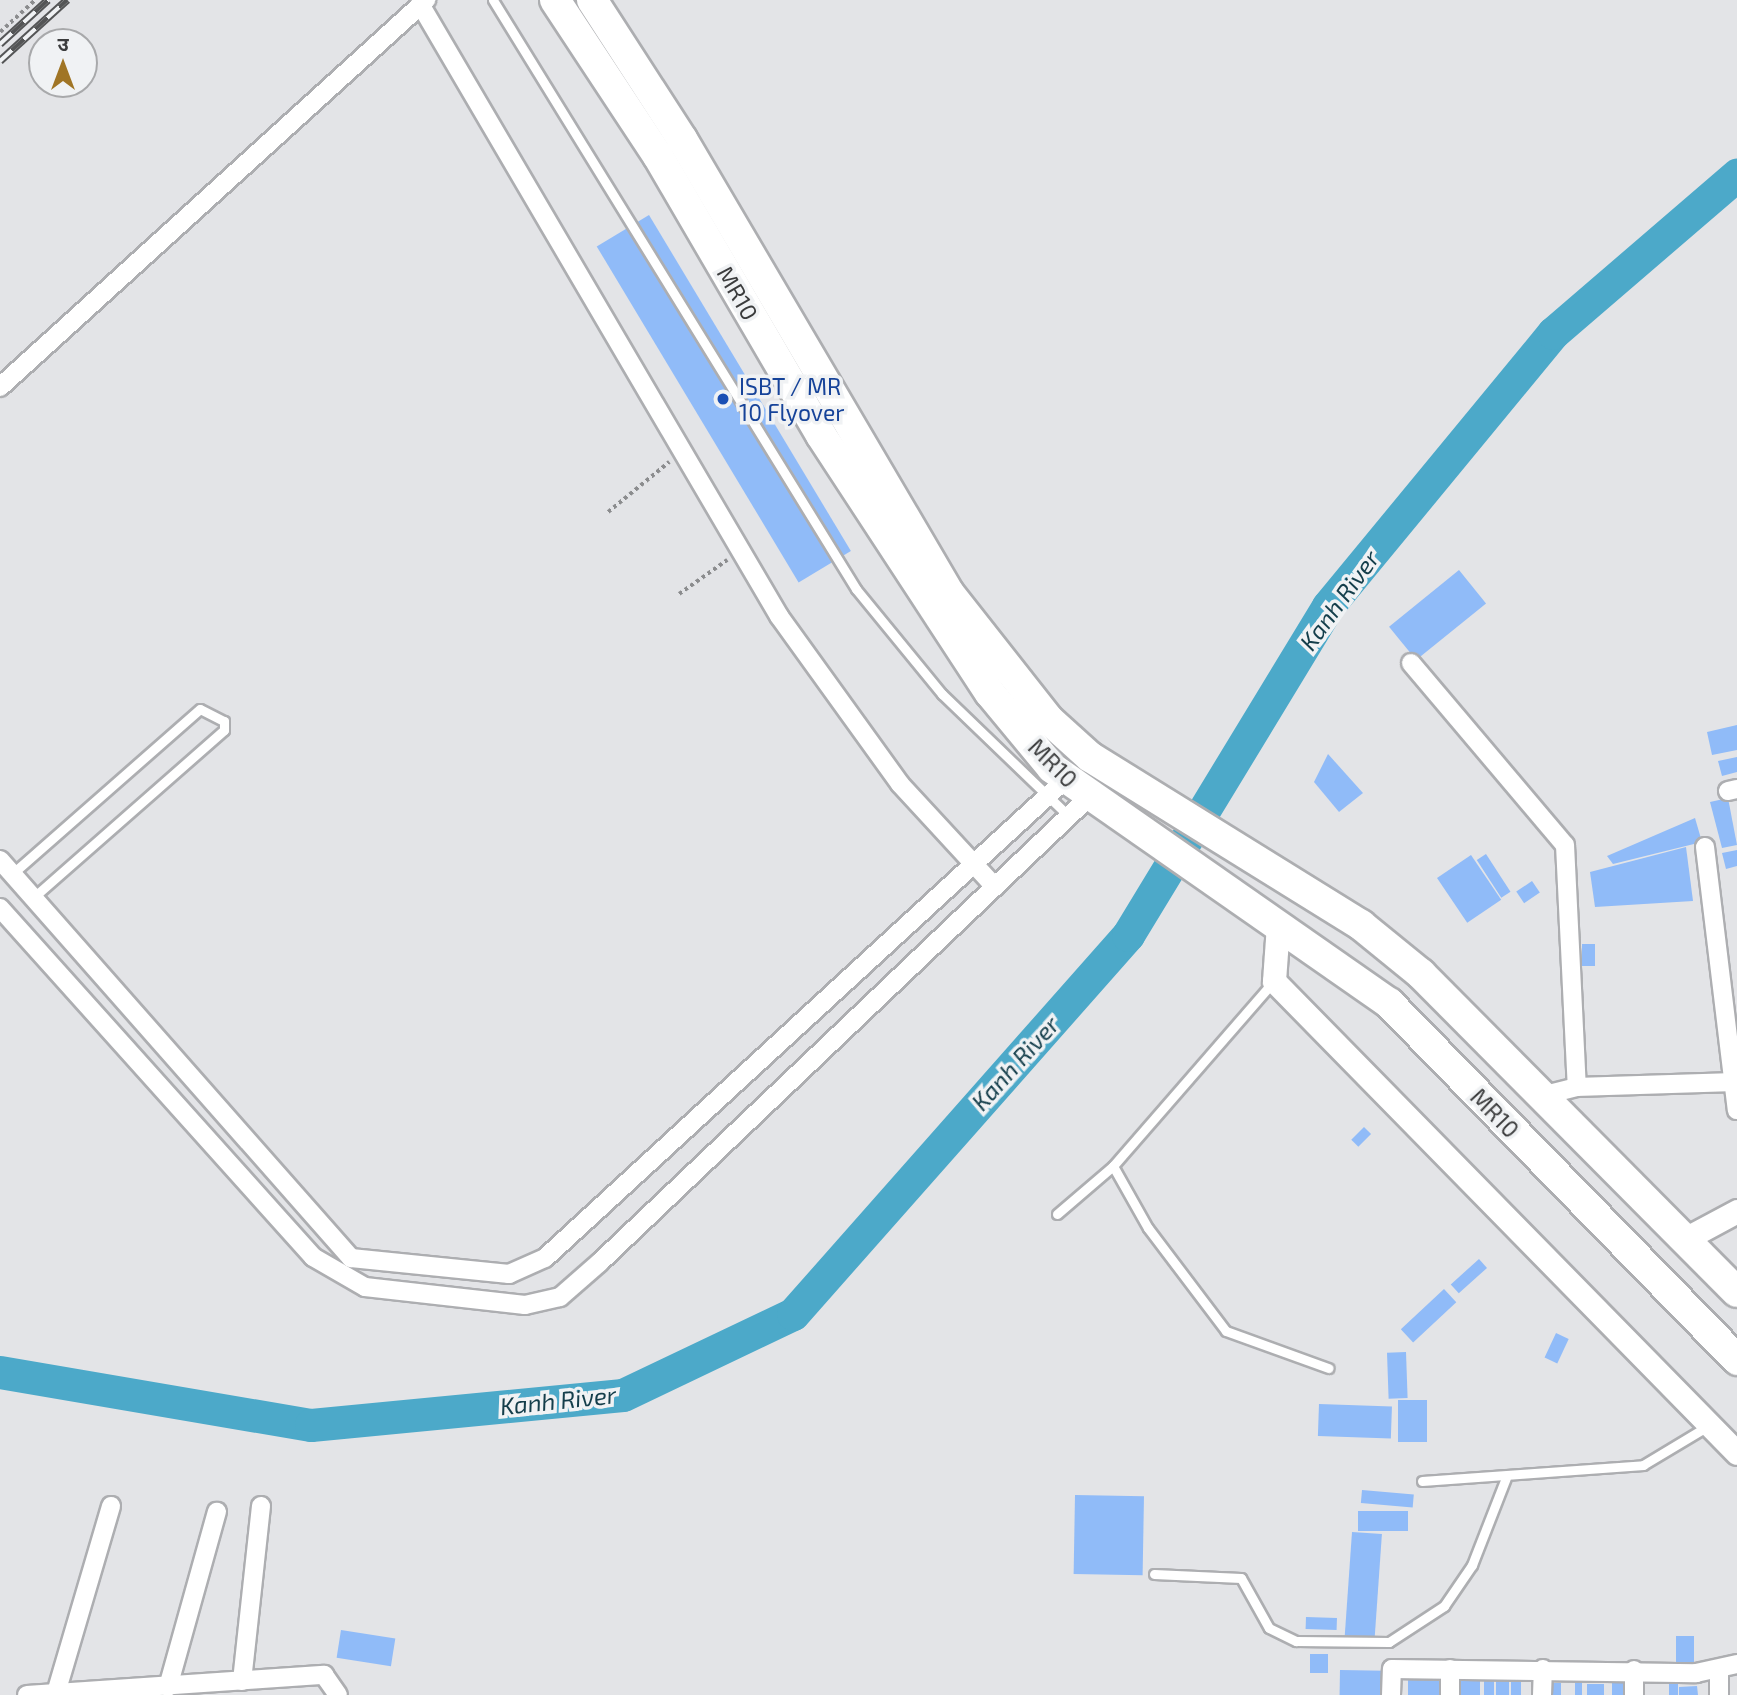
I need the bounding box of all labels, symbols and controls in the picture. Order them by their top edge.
north arrow [28,28,98,98]
text: उ [57,32,69,55]
street label: MR10 [712,261,764,325]
place label: ISBT / MR 10 Flyover [739,372,844,426]
marker: ISBT / MR 10 Flyover [713,389,733,409]
water label: Kanh River [1293,544,1385,656]
street label: MR10 [1023,733,1083,793]
water label: Kanh River [965,1010,1065,1116]
street label: MR10 [1465,1083,1525,1143]
water label: Kanh River [498,1380,618,1420]

